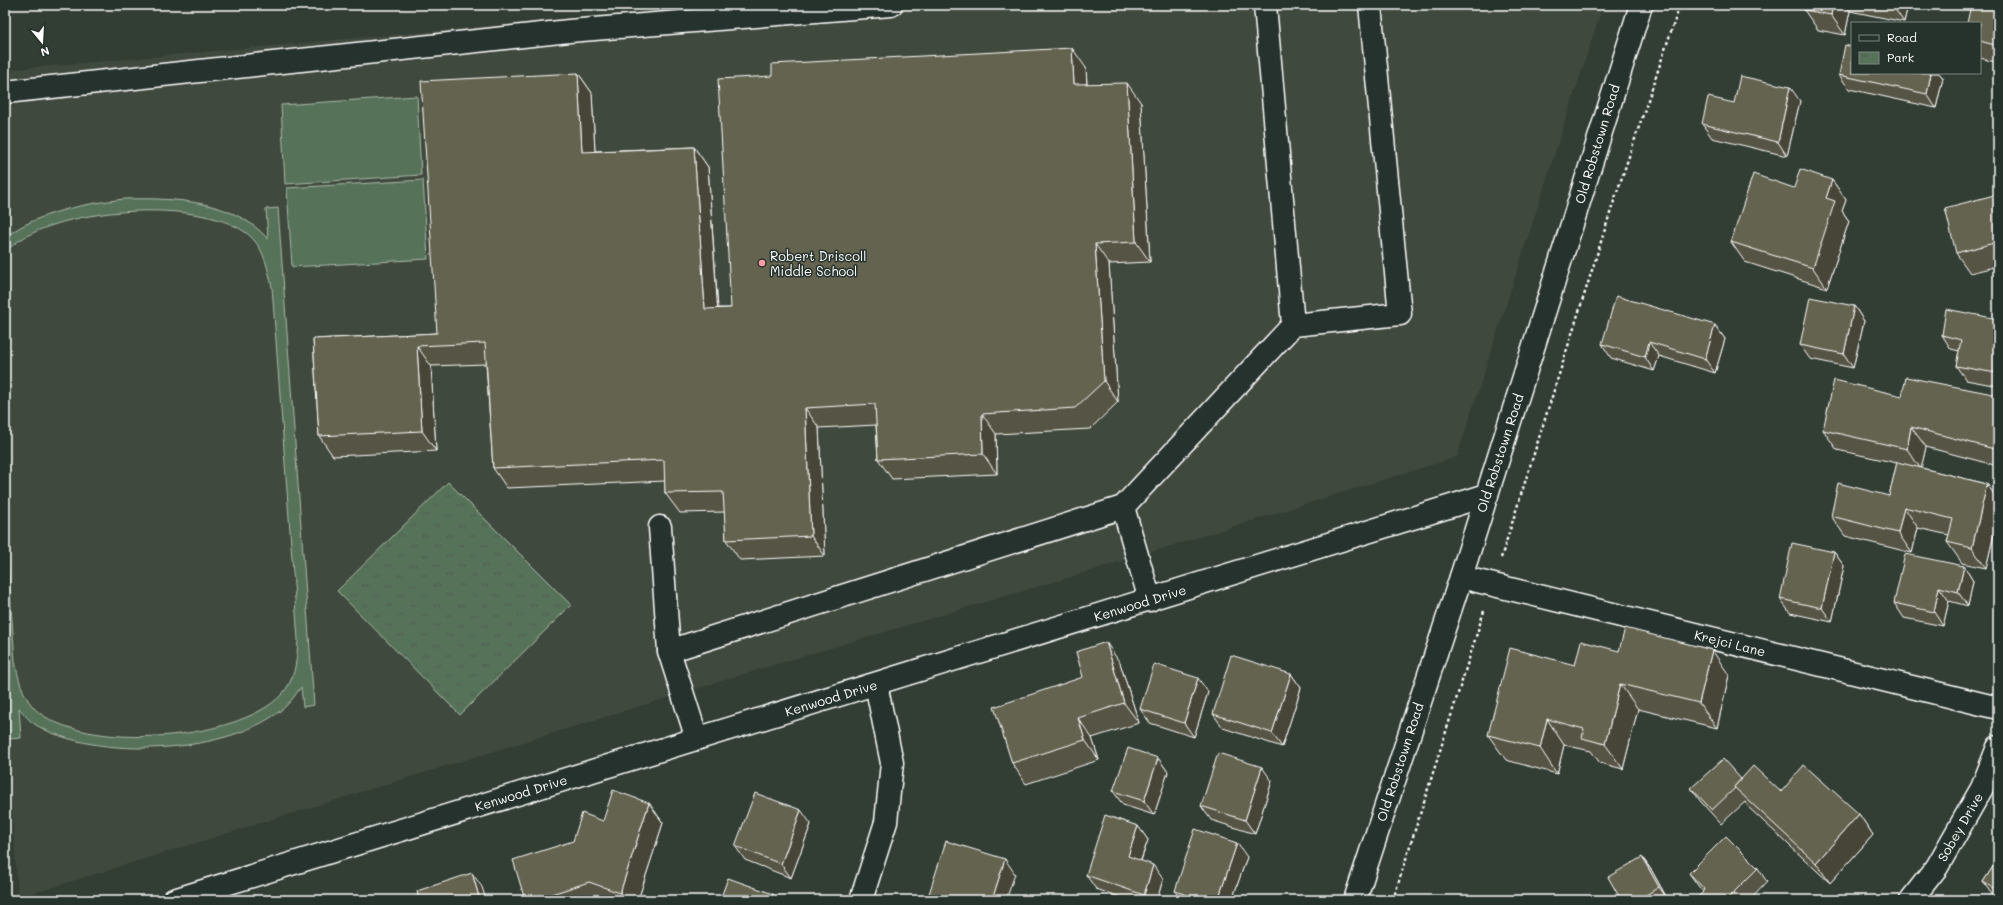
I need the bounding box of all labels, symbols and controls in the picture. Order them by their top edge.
north arrow [22,22,62,62]
legend [1851,22,1981,74]
text: Road [1887,29,1917,45]
text: N [39,44,52,60]
text: Park [1887,49,1914,65]
street label: Old Robstown Road [1570,82,1623,206]
place label: Robert Driscoll Middle School [770,247,866,279]
marker: Robert Driscoll Middle School [757,258,767,268]
street label: Old Robstown Road [1472,391,1527,514]
street label: Kenwood Drive [1092,580,1188,625]
street label: Krejci Lane [1693,625,1768,660]
street label: Kenwood Drive [783,675,879,720]
street label: Old Robstown Road [1372,700,1427,823]
street label: Kenwood Drive [473,770,569,815]
street label: Sobey Drive [1933,789,1986,864]

